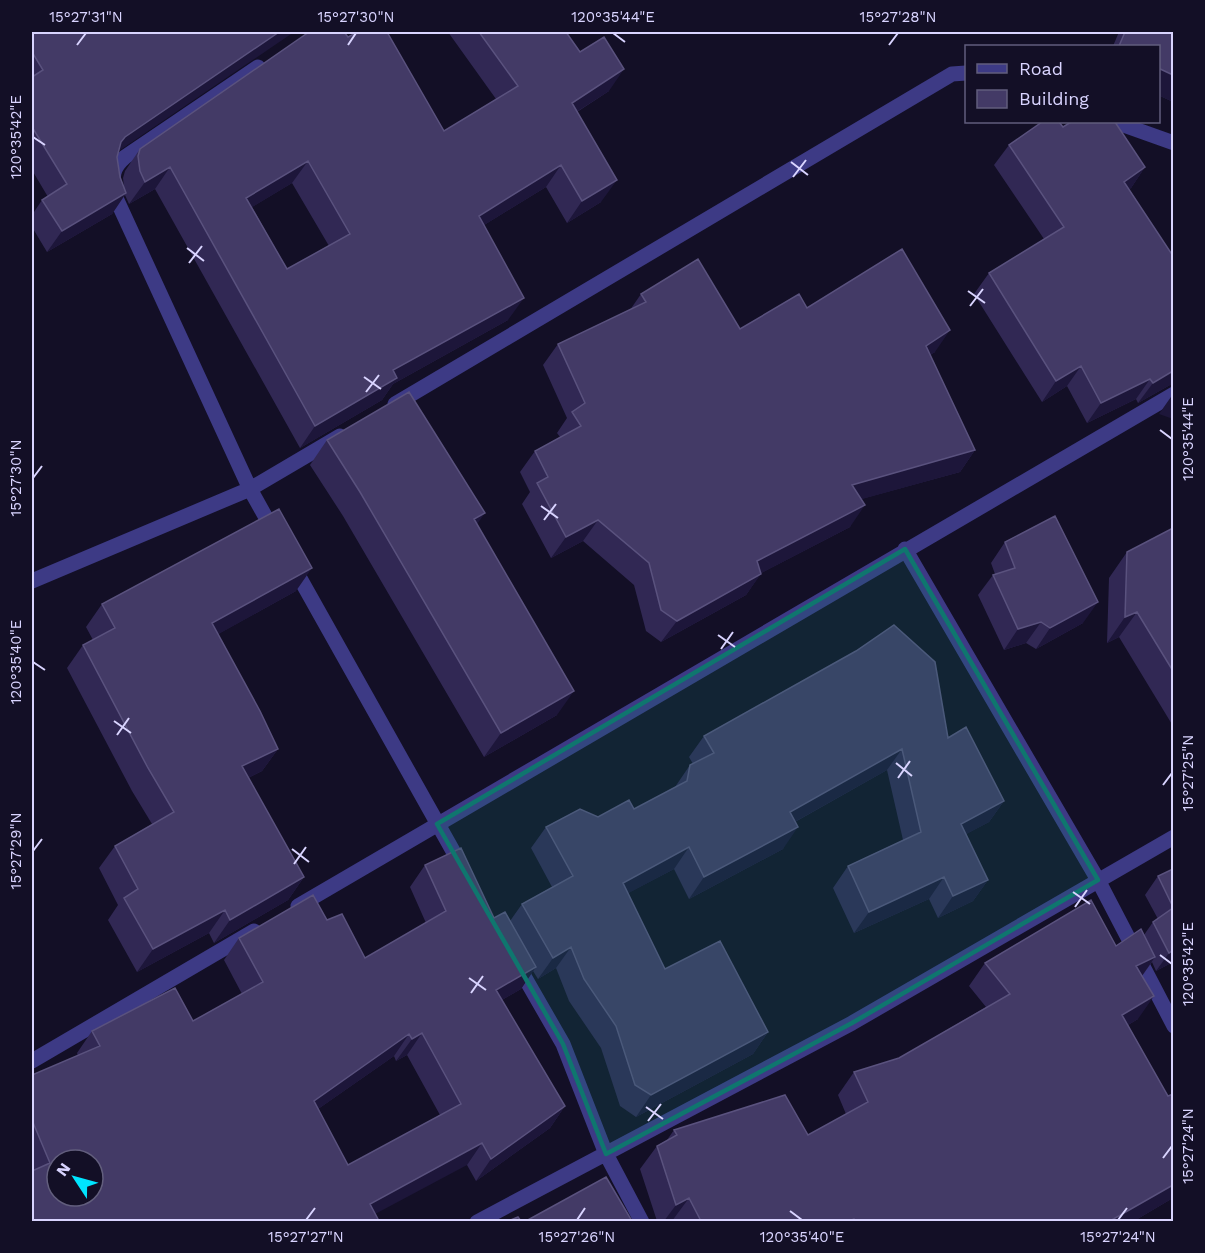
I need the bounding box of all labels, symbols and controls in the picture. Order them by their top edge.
text: 15°27'31"N [49,8,123,26]
text: 15°27'30"N [318,8,394,26]
text: 120°35'44"E [571,8,655,26]
text: 15°27'28"N [860,8,936,26]
legend [965,45,1160,123]
text: Road [1019,58,1063,79]
text: Building [1019,88,1089,109]
text: 120°35'42"E [7,95,25,179]
text: 120°35'44"E [1179,397,1197,481]
text: 15°27'30"N [7,440,25,516]
text: 120°35'40"E [7,620,25,704]
text: 15°27'25"N [1179,735,1197,811]
text: 15°27'29"N [7,813,25,889]
text: 120°35'42"E [1179,922,1197,1006]
text: 15°27'24"N [1179,1108,1197,1184]
north arrow [45,1148,105,1208]
text: N [52,1159,74,1180]
text: 15°27'27"N [268,1228,344,1246]
text: 15°27'26"N [539,1228,615,1246]
text: 120°35'40"E [760,1228,844,1246]
text: 15°27'24"N [1080,1228,1156,1246]

